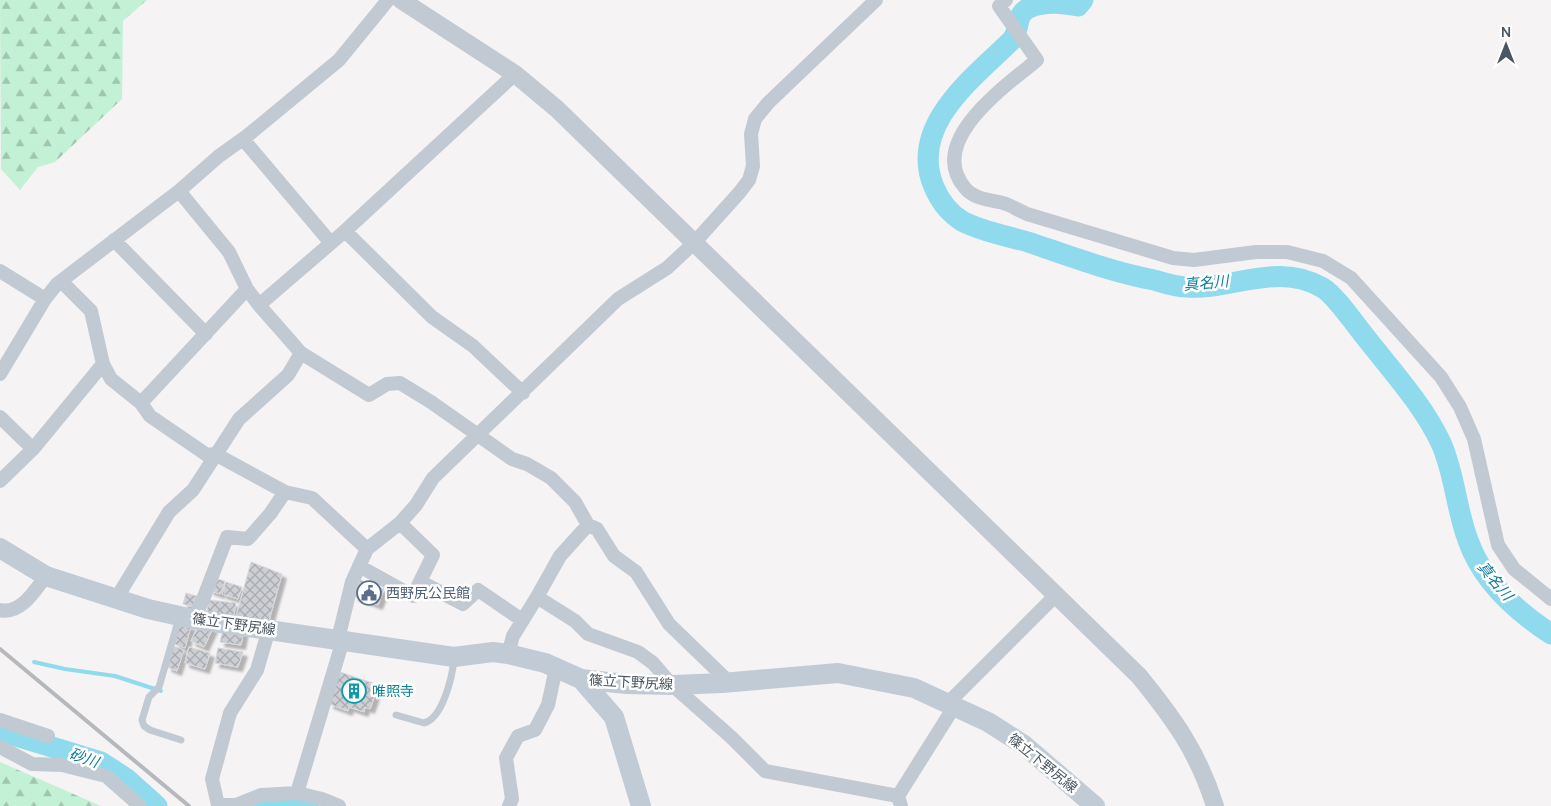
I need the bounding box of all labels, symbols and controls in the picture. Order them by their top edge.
north arrow [1481,20,1531,70]
text: N [1501,22,1511,41]
water label: 真名川 [1183,270,1231,295]
water label: 真名川 [1473,557,1519,606]
public building icon: 西野尻公民館 [356,580,382,606]
place label: 西野尻公民館 [386,583,470,602]
street label: 篠立下野尻線 [191,608,277,639]
street label: 篠立下野尻線 [589,670,673,693]
building icon: 唯照寺 [341,678,367,704]
place label: 唯照寺 [372,681,414,700]
street label: 篠立下野尻線 [1005,729,1082,796]
water label: 砂川 [67,743,104,773]

